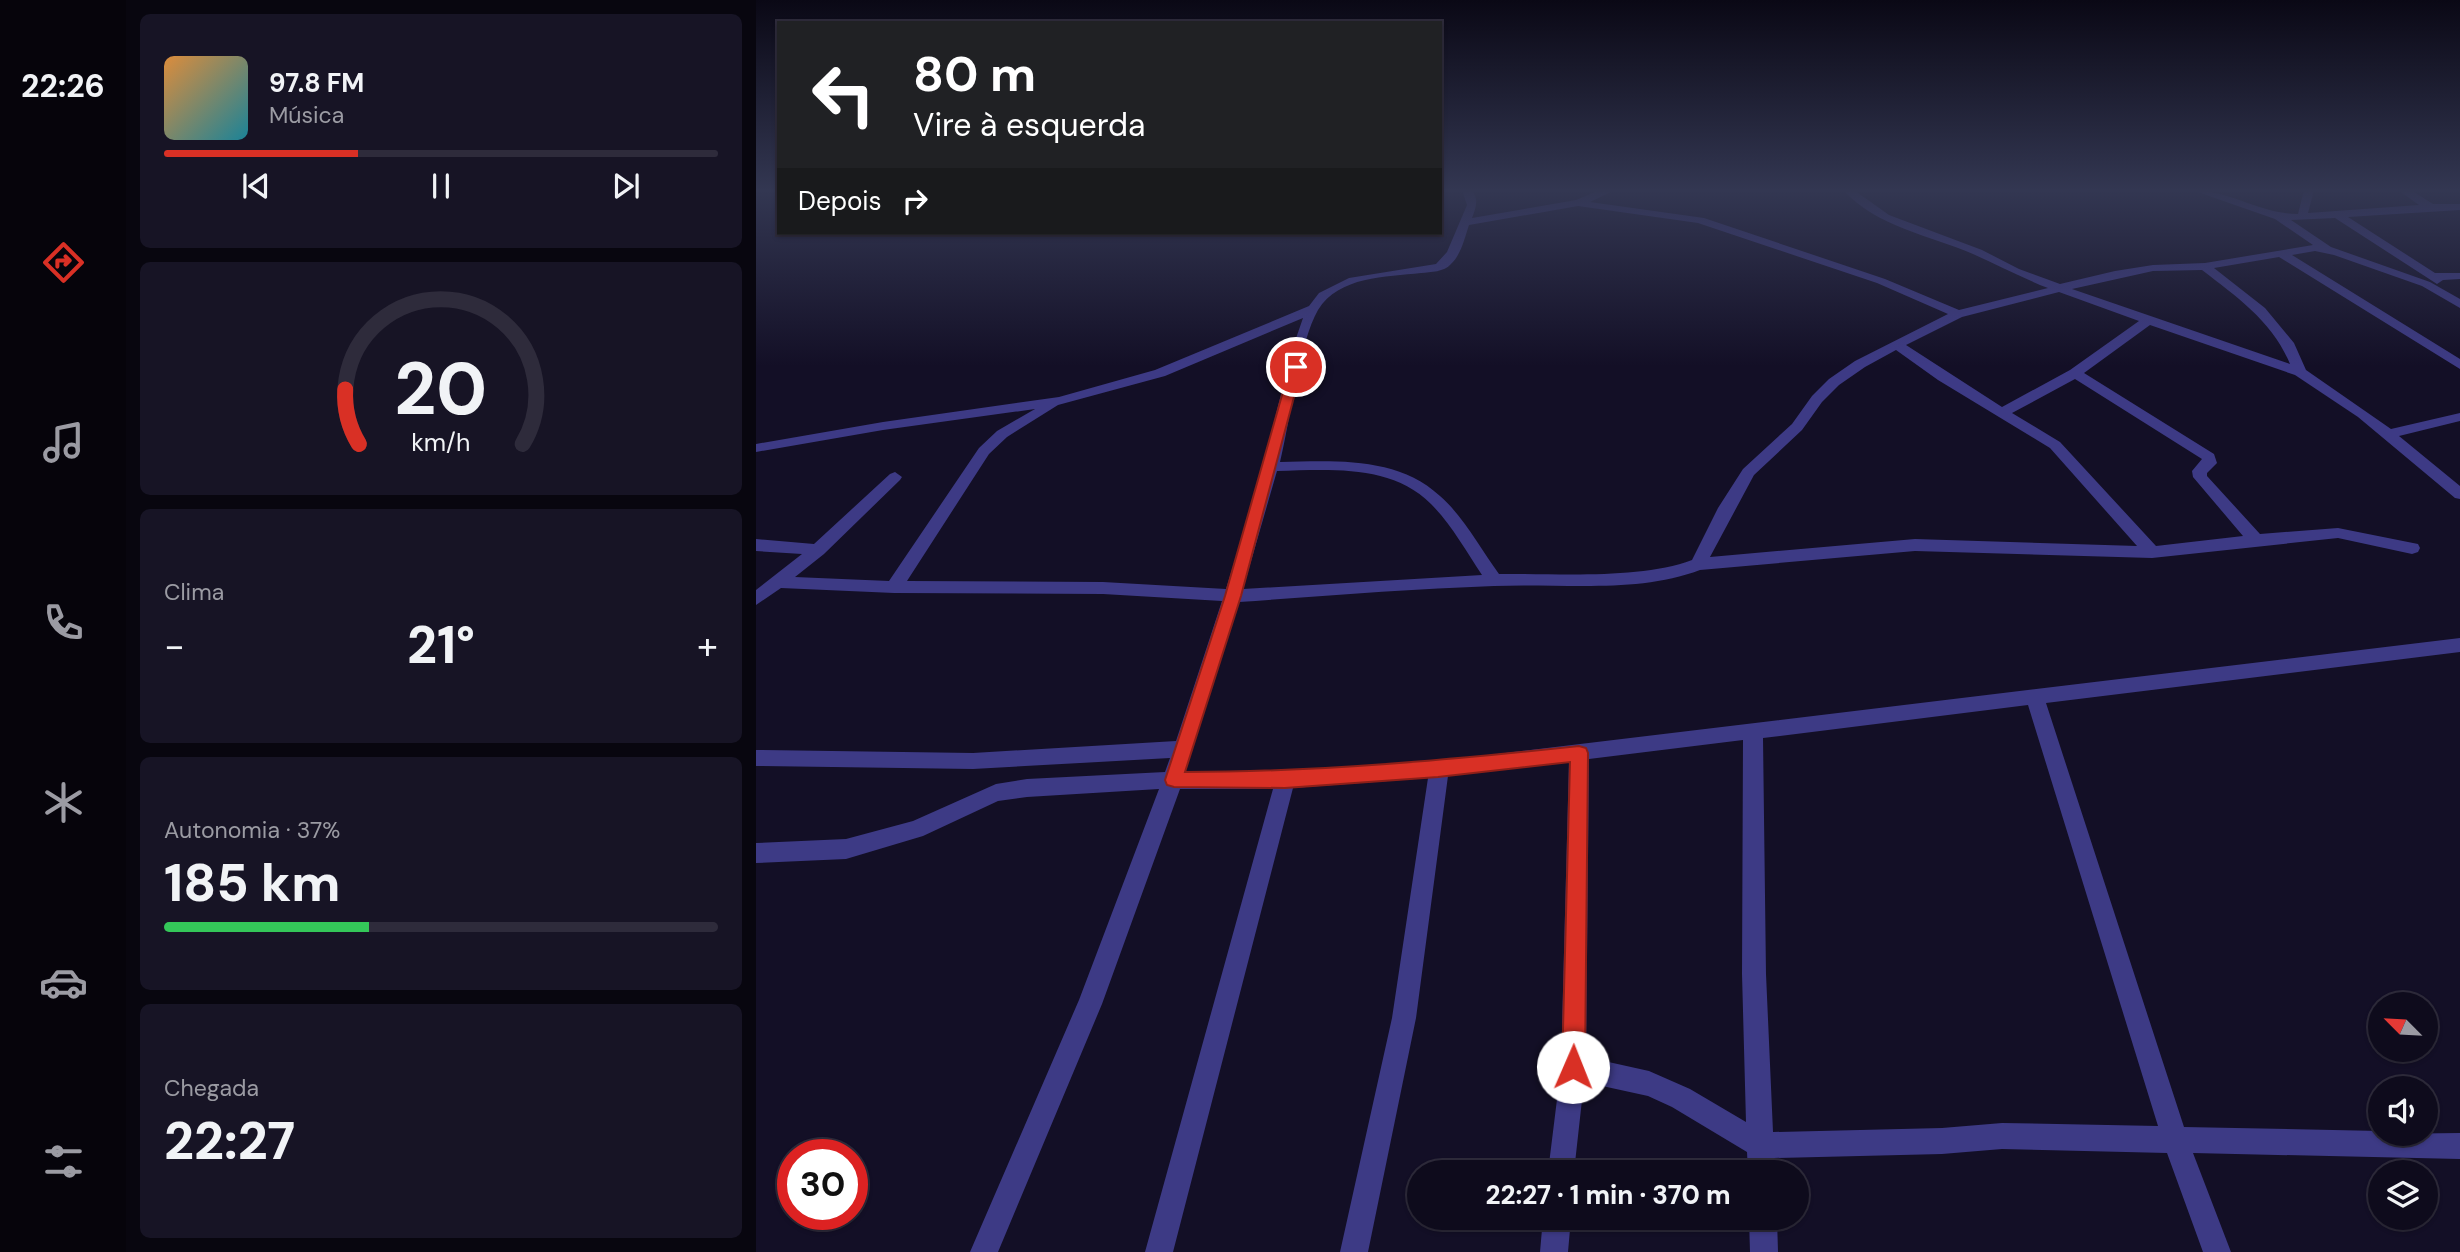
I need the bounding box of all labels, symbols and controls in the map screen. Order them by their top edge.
text: 80 m [913,42,1036,106]
icon: left [798,49,889,140]
text: 22:26 [21,65,105,107]
text: 97.8 FM [269,66,364,100]
text: Música [269,100,344,130]
text: Vire à esquerda [913,104,1145,146]
icon: previous [237,167,275,205]
icon: pause [422,167,460,205]
icon: next [607,167,645,205]
icon: right [896,182,934,220]
text: Depois [798,184,882,218]
icon: directions [39,238,88,287]
pin [1266,337,1326,397]
text: 20 [395,343,487,438]
icon: arrive [1277,348,1315,386]
icon: music [39,418,88,467]
text: km/h [411,426,471,459]
text: Clima [164,577,224,607]
icon: phone [39,598,88,647]
text: 21° [407,611,475,679]
text: − [164,621,185,671]
text: + [697,621,718,671]
icon: climate [39,778,88,827]
text: Autonomia · 37% [164,815,340,845]
text: 185 km [164,849,340,917]
icon: car [39,958,88,1007]
north arrow [2368,992,2438,1062]
map controls [2368,992,2438,1230]
position arrow [1536,1030,1610,1104]
text: Chegada [164,1073,259,1103]
button: sound [2368,1076,2438,1146]
text: 22:27 [164,1107,295,1175]
icon: filters [39,1137,88,1186]
speed limit sign: 30 [777,1139,868,1230]
button: layers [2368,1160,2438,1230]
text: 22:27 · 1 min · 370 m [1485,1178,1731,1212]

